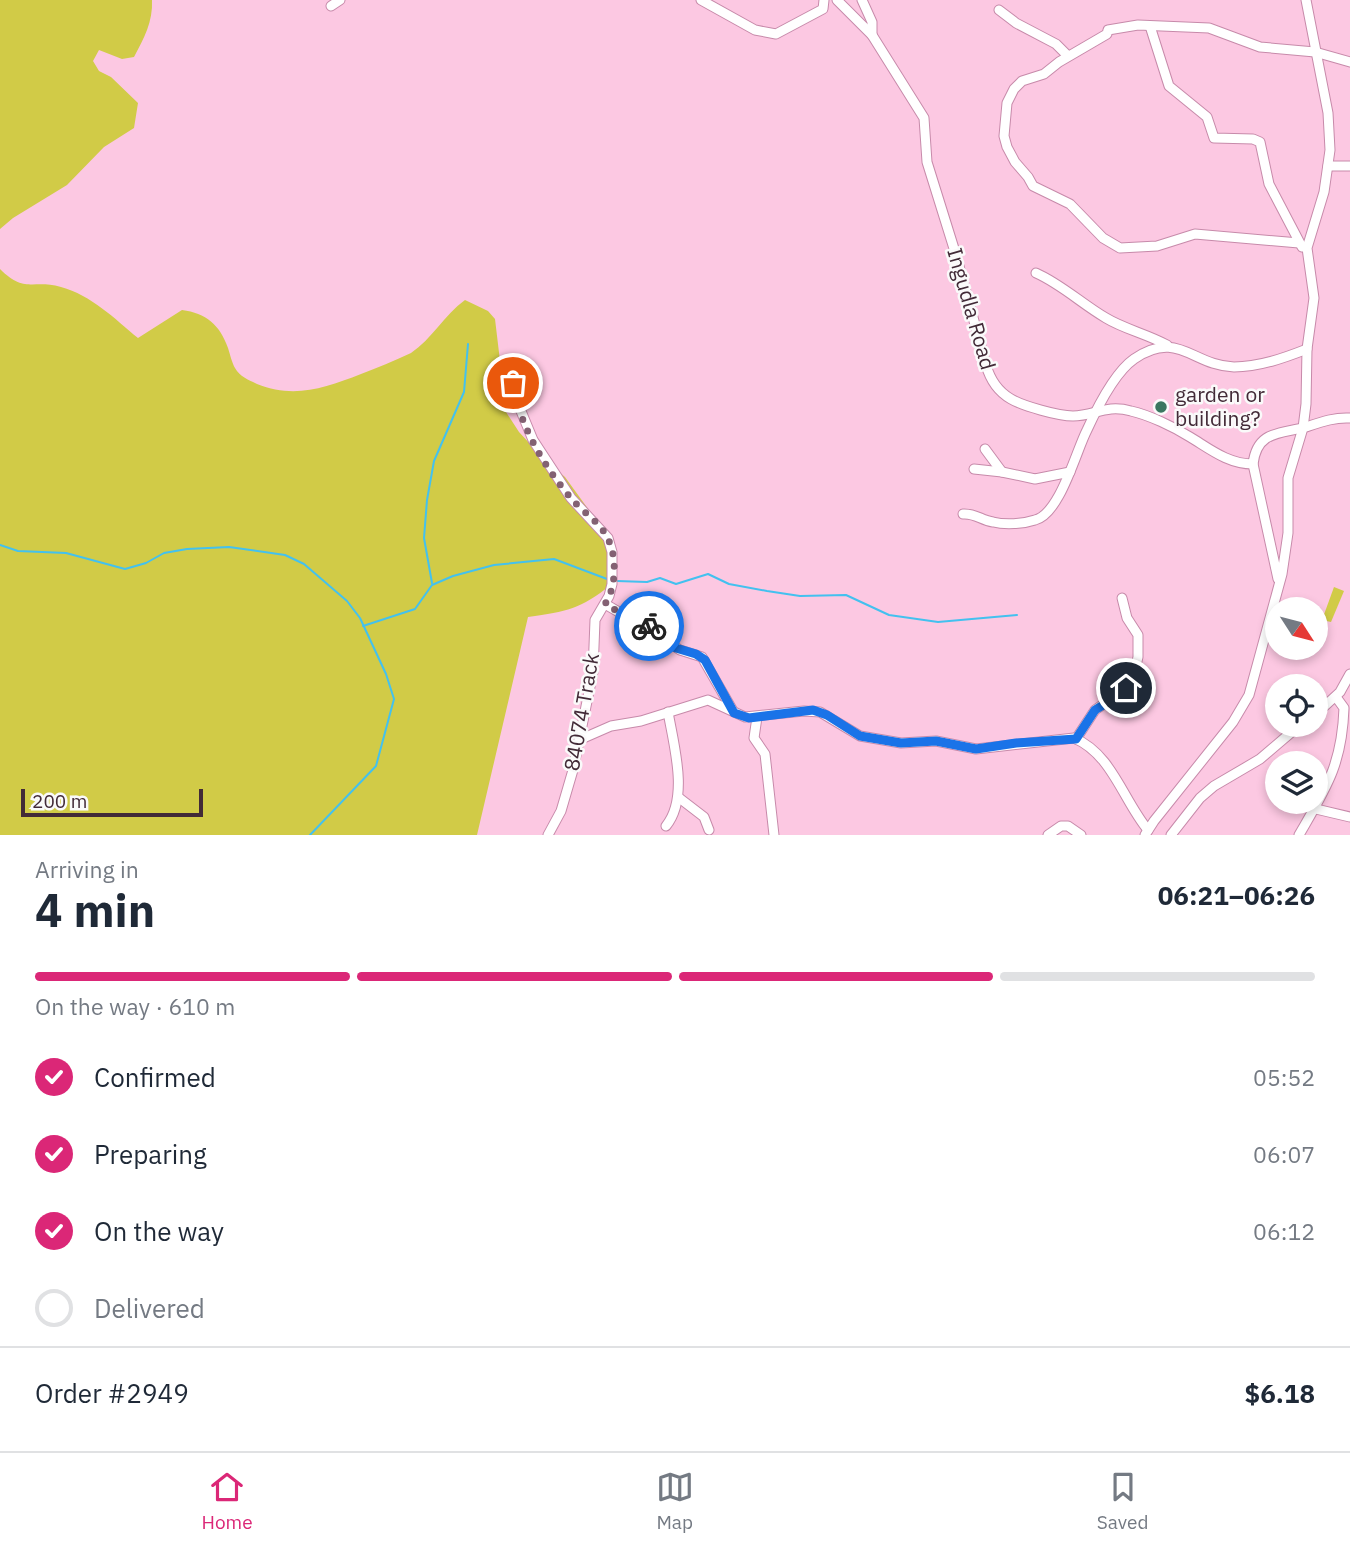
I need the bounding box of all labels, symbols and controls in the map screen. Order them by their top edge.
street label: Ingudla Road [941,244,1003,373]
pin [483,353,543,413]
icon: bag [494,364,532,402]
place label: garden or building? [1175,380,1265,432]
marker: garden or building? [1153,399,1169,415]
courier [614,591,684,661]
north arrow [1265,597,1328,660]
map controls [1265,597,1328,814]
icon: bike [630,607,668,645]
street label: 84074 Track [557,651,605,773]
pin [1096,658,1156,718]
icon: home [1107,669,1145,707]
button: locate [1265,674,1328,737]
button: layers [1265,751,1328,814]
scale bar [21,786,203,818]
text: 200 m [32,789,87,813]
text: Arriving in [35,854,139,884]
text: 06:21–06:26 [1158,878,1315,912]
text: 4 min [35,880,155,940]
text: On the way · 610 m [35,991,235,1021]
icon: check [35,1058,73,1096]
text: Confirmed [94,1060,216,1094]
text: 05:52 [1253,1062,1315,1092]
icon: check [35,1135,73,1173]
text: Preparing [94,1137,207,1171]
text: 06:07 [1253,1139,1315,1169]
icon: check [35,1212,73,1250]
text: On the way [94,1214,224,1248]
text: 06:12 [1253,1216,1315,1246]
text: Delivered [94,1291,205,1325]
text: Order #2949 [35,1376,189,1410]
text: $6.18 [1245,1376,1315,1410]
tab: Home [202,1468,253,1534]
tab: Map [656,1468,694,1534]
tab: Saved [1097,1468,1148,1534]

